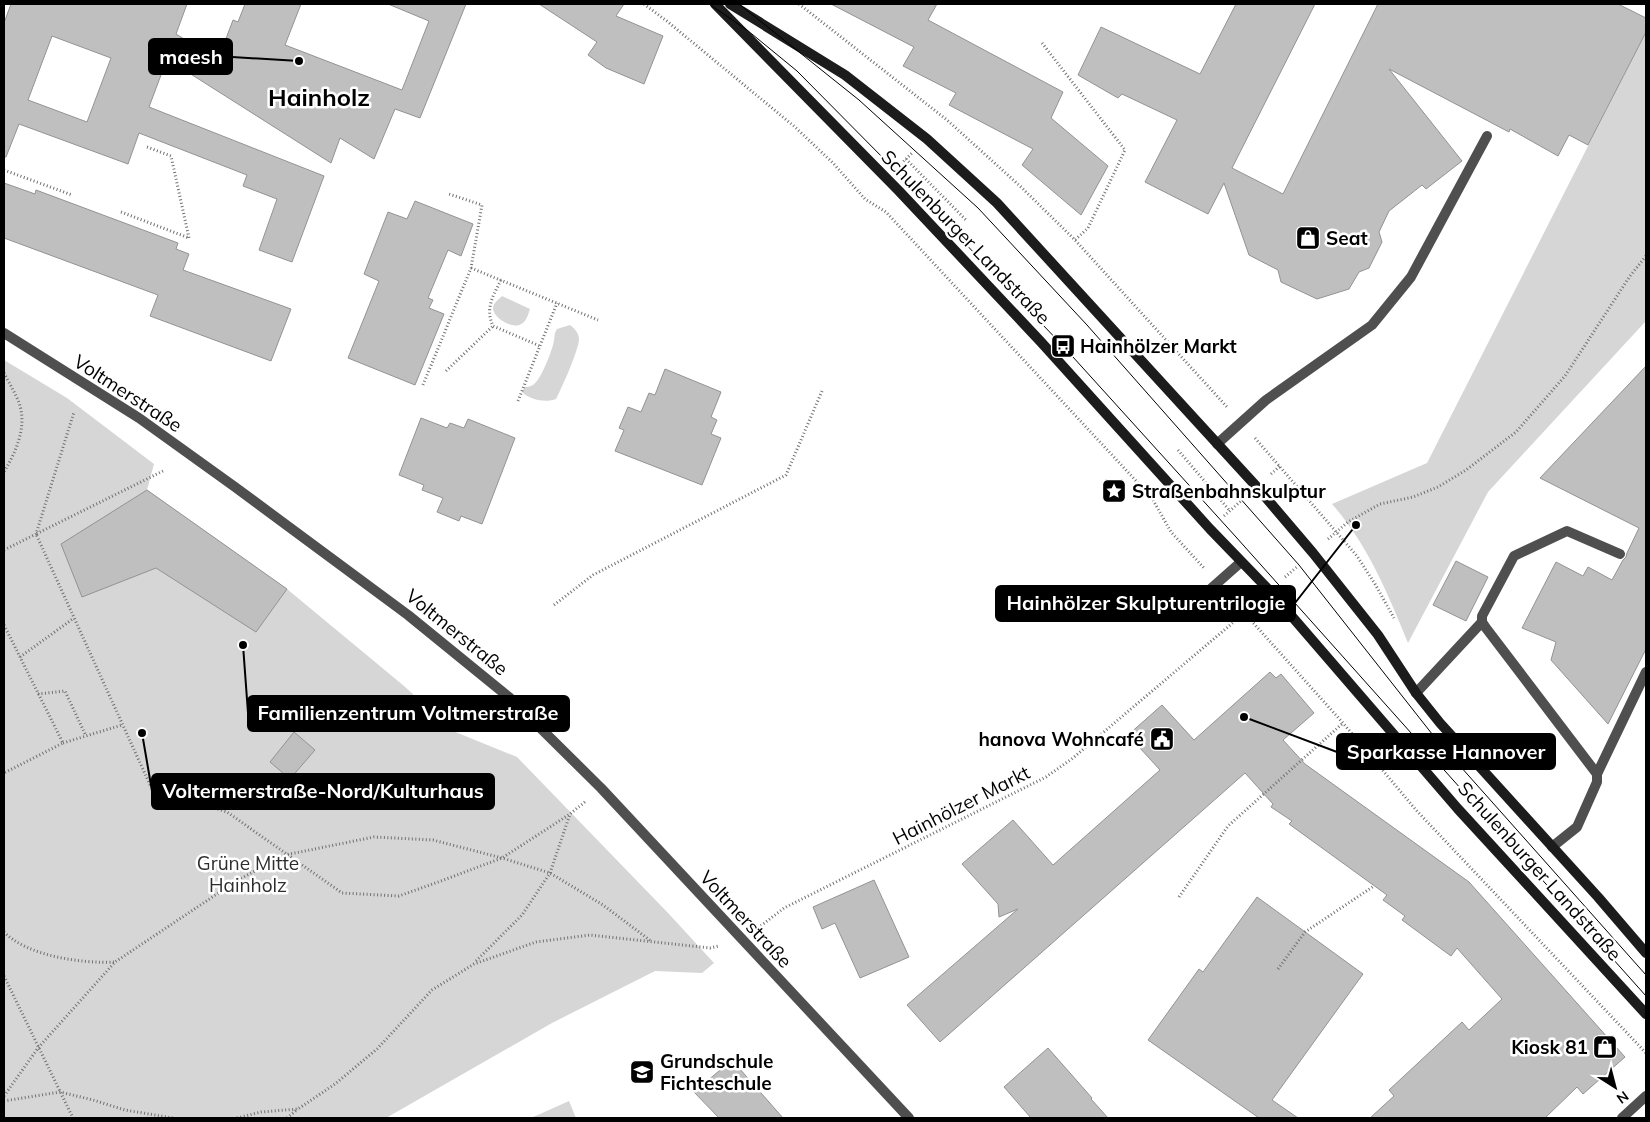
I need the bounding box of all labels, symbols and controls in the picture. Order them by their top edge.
callout: maesh [149,39,232,74]
text: maesh [159,44,223,69]
district label: Hainholz [268,82,370,112]
street label: Schulenburger Landstraße [876,145,1056,329]
shop icon: Seat [1295,225,1321,251]
place label: Seat [1326,226,1368,250]
bus stop icon: Hainhölzer Markt [1050,333,1076,359]
place label: Hainhölzer Markt [1080,334,1237,358]
street label: Voltmerstraße [69,349,187,437]
place icon: Straßenbahnskulptur [1101,478,1127,504]
place label: Straßenbahnskulptur [1132,479,1326,503]
street label: Voltmerstraße [401,583,513,681]
callout: Hainhölzer Skulpturentrilogie [996,586,1295,621]
text: Hainhölzer Skulpturentrilogie [1007,590,1285,615]
callout: Familienzentrum Voltmerstraße [248,696,569,731]
text: Familienzentrum Voltmerstraße [258,700,558,725]
public building icon: hanova Wohncafé [1149,726,1175,752]
place label: hanova Wohncafé [978,727,1144,751]
callout: Sparkasse Hannover [1337,734,1555,769]
text: Sparkasse Hannover [1347,739,1545,764]
street label: Hainhölzer Markt [888,760,1034,850]
callout: Voltermerstraße-Nord/Kulturhaus [152,774,494,809]
street label: Schulenburger Landstraße [1453,776,1627,966]
text: Voltermerstraße-Nord/Kulturhaus [161,778,484,803]
park label: Grüne Mitte Hainholz [197,851,299,897]
street label: Voltmerstraße [695,865,797,973]
shop icon: Kiosk 81 [1592,1034,1618,1060]
place label: Kiosk 81 [1511,1035,1588,1059]
place label: Grundschule Fichteschule [660,1049,773,1095]
school or university icon: Grundschule Fichteschule [629,1059,655,1085]
north arrow [1590,1062,1640,1112]
text: N [1613,1087,1632,1108]

